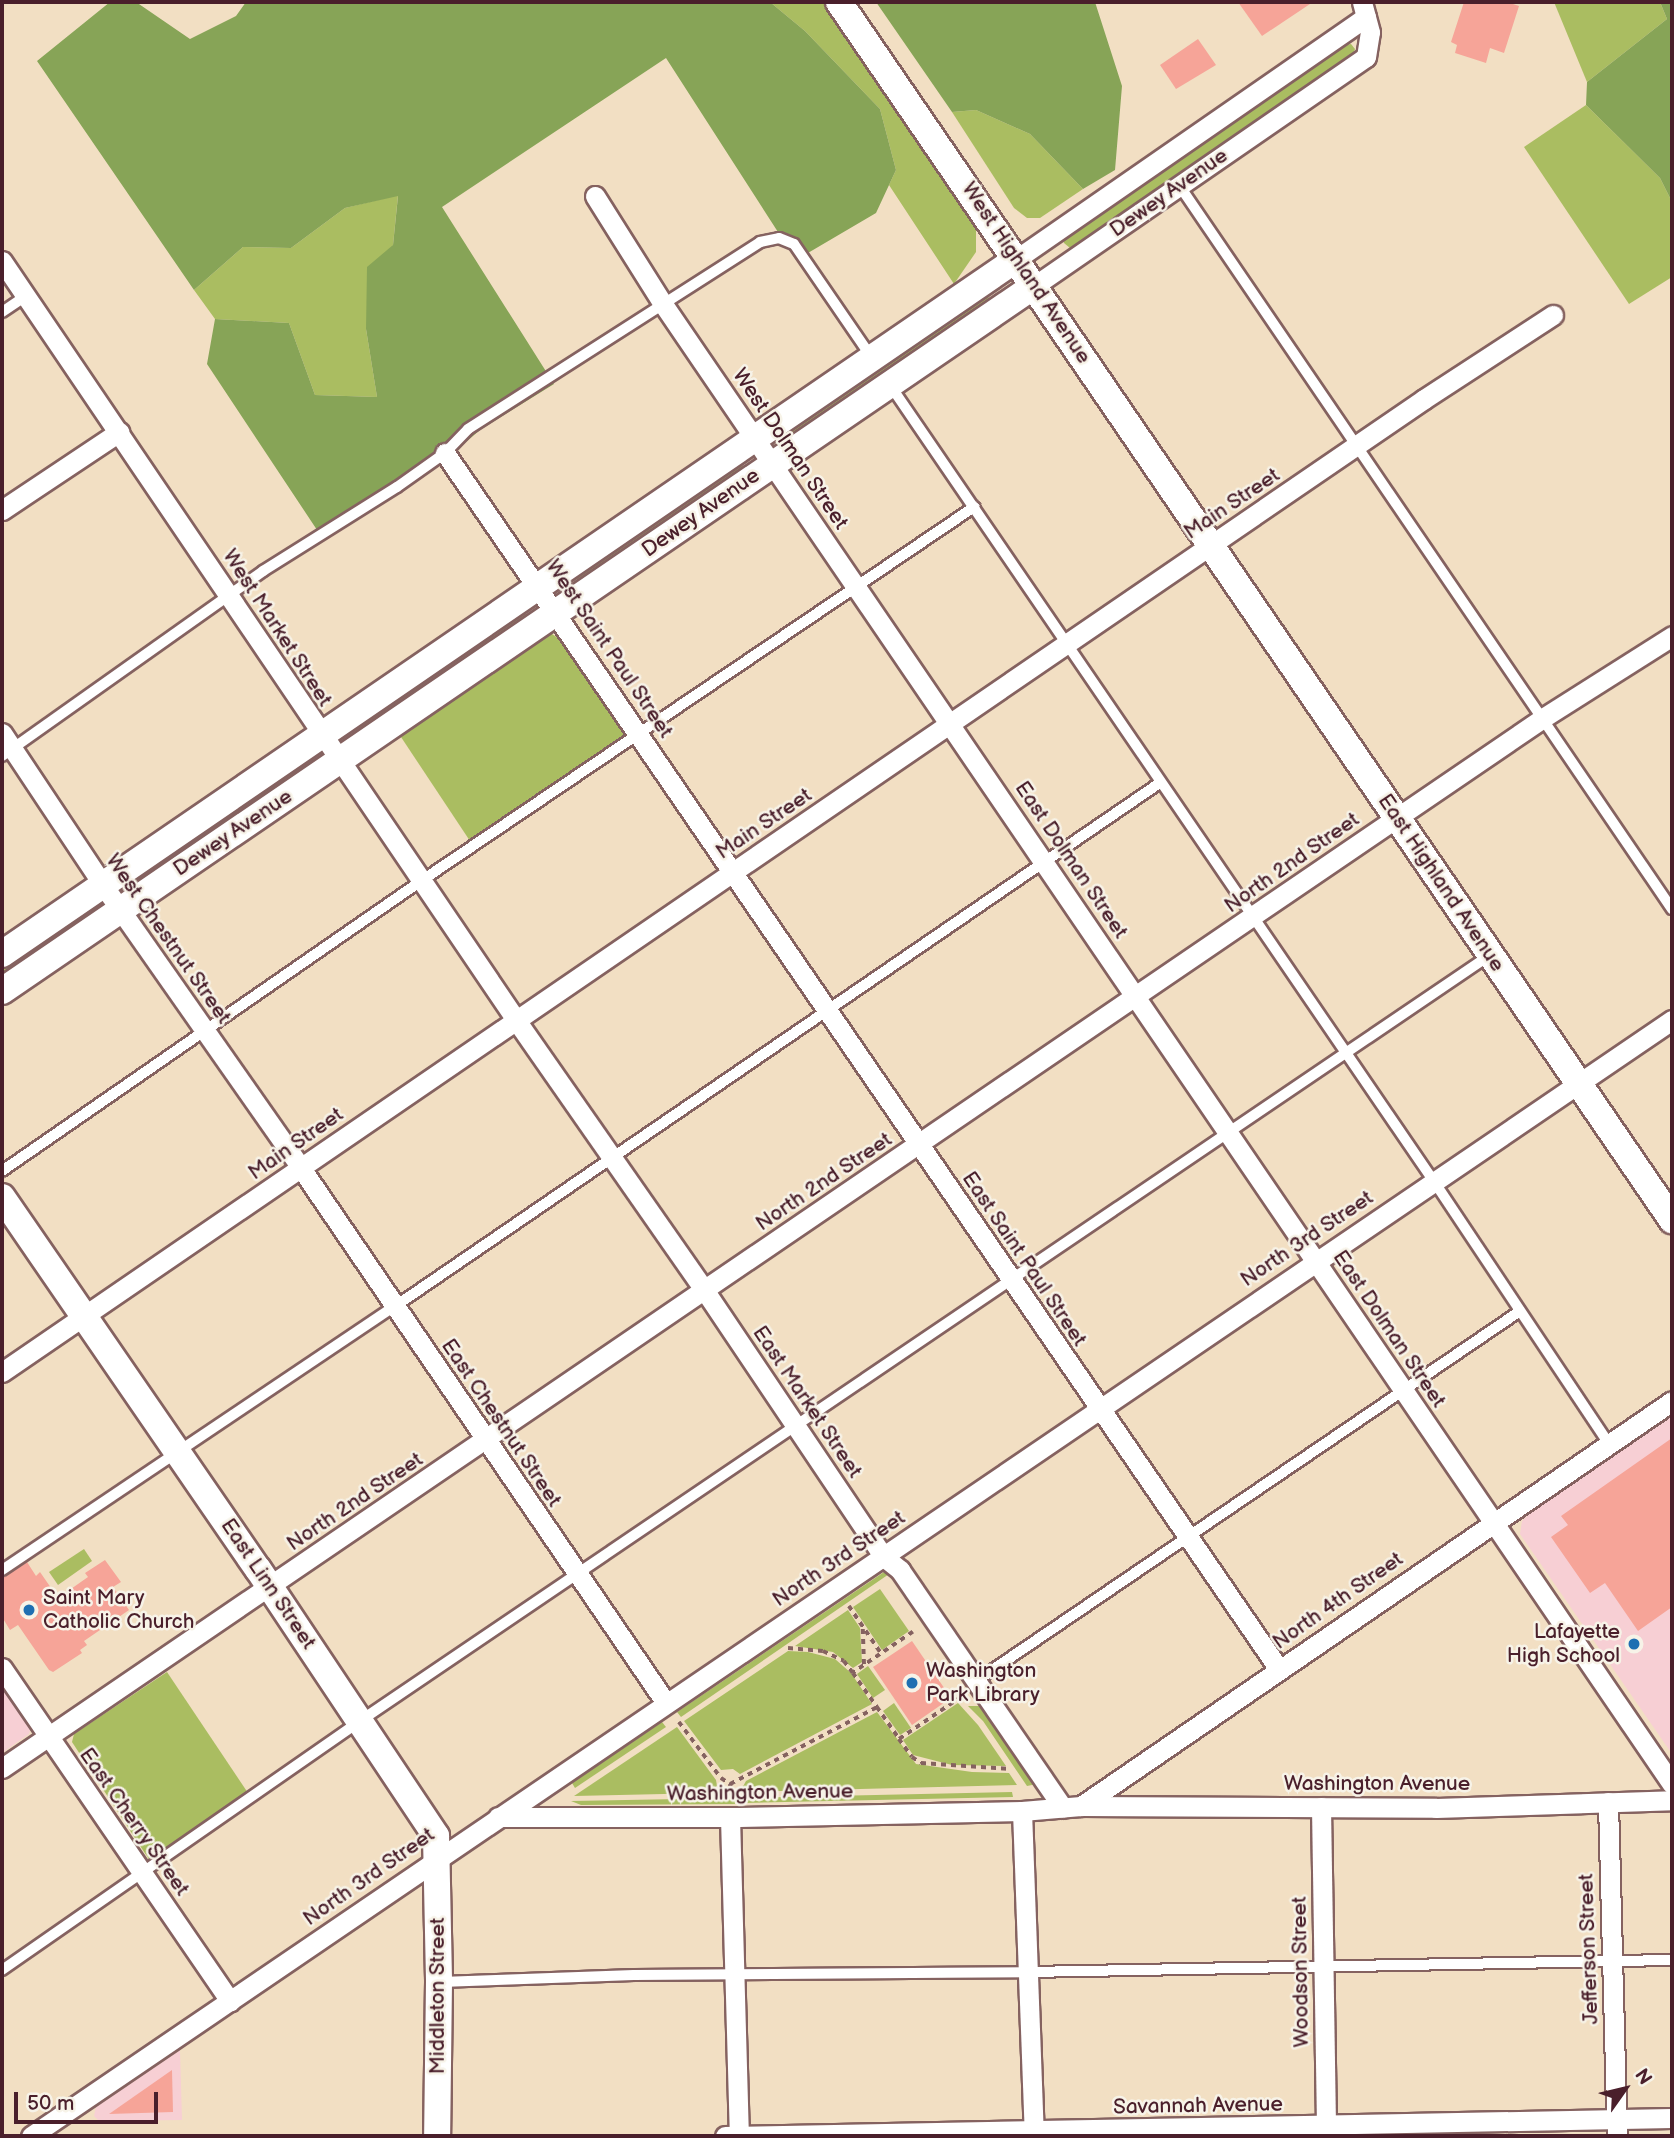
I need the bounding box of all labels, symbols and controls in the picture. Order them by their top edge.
street label: Dewey Avenue [1105,143,1233,243]
street label: West Highland Avenue [956,178,1096,368]
street label: West Dolman Street [727,364,853,534]
street label: Dewey Avenue [637,463,765,563]
street label: Main Street [1179,463,1285,545]
street label: West Market Street [217,545,337,711]
street label: West Saint Paul Street [540,555,678,743]
street label: East Dolman Street [1009,777,1133,943]
street label: Main Street [711,783,817,865]
street label: Dewey Avenue [168,784,298,882]
street label: East Highland Avenue [1372,789,1510,977]
street label: North 2nd Street [1220,807,1364,919]
street label: West Chestnut Street [100,849,236,1029]
street label: Main Street [244,1102,348,1186]
street label: North 2nd Street [751,1127,897,1237]
street label: East Saint Paul Street [956,1167,1092,1351]
street label: North 3rd Street [1236,1185,1378,1293]
street label: East Dolman Street [1327,1246,1451,1412]
street label: East Market Street [747,1321,867,1483]
street label: East Chestnut Street [435,1334,567,1512]
street label: North 2nd Street [282,1447,428,1557]
street label: North 3rd Street [768,1505,910,1613]
street label: East Linn Street [215,1514,321,1654]
street label: North 4th Street [1268,1547,1408,1655]
place label: Saint Mary Catholic Church [43,1585,194,1635]
marker: Saint Mary Catholic Church [21,1602,37,1618]
place label: Lafayette High School [1506,1619,1620,1669]
marker: Lafayette High School [1626,1636,1642,1652]
place label: Washington Park Library [926,1658,1040,1708]
marker: Washington Park Library [904,1675,920,1691]
street label: East Cherry Street [73,1743,195,1901]
street label: Washington Avenue [1284,1771,1470,1797]
street label: Washington Avenue [667,1779,853,1807]
street label: North 3rd Street [298,1822,440,1932]
street label: Jefferson Street [1574,1873,1604,2025]
street label: Woodson Street [1287,1896,1315,2048]
street label: Middleton Street [425,1917,451,2075]
north arrow [1590,2054,1660,2124]
text: N [1629,2065,1656,2089]
scale bar [18,2078,161,2122]
text: 50 m [27,2091,74,2116]
street label: Savannah Avenue [1113,2092,1283,2120]

